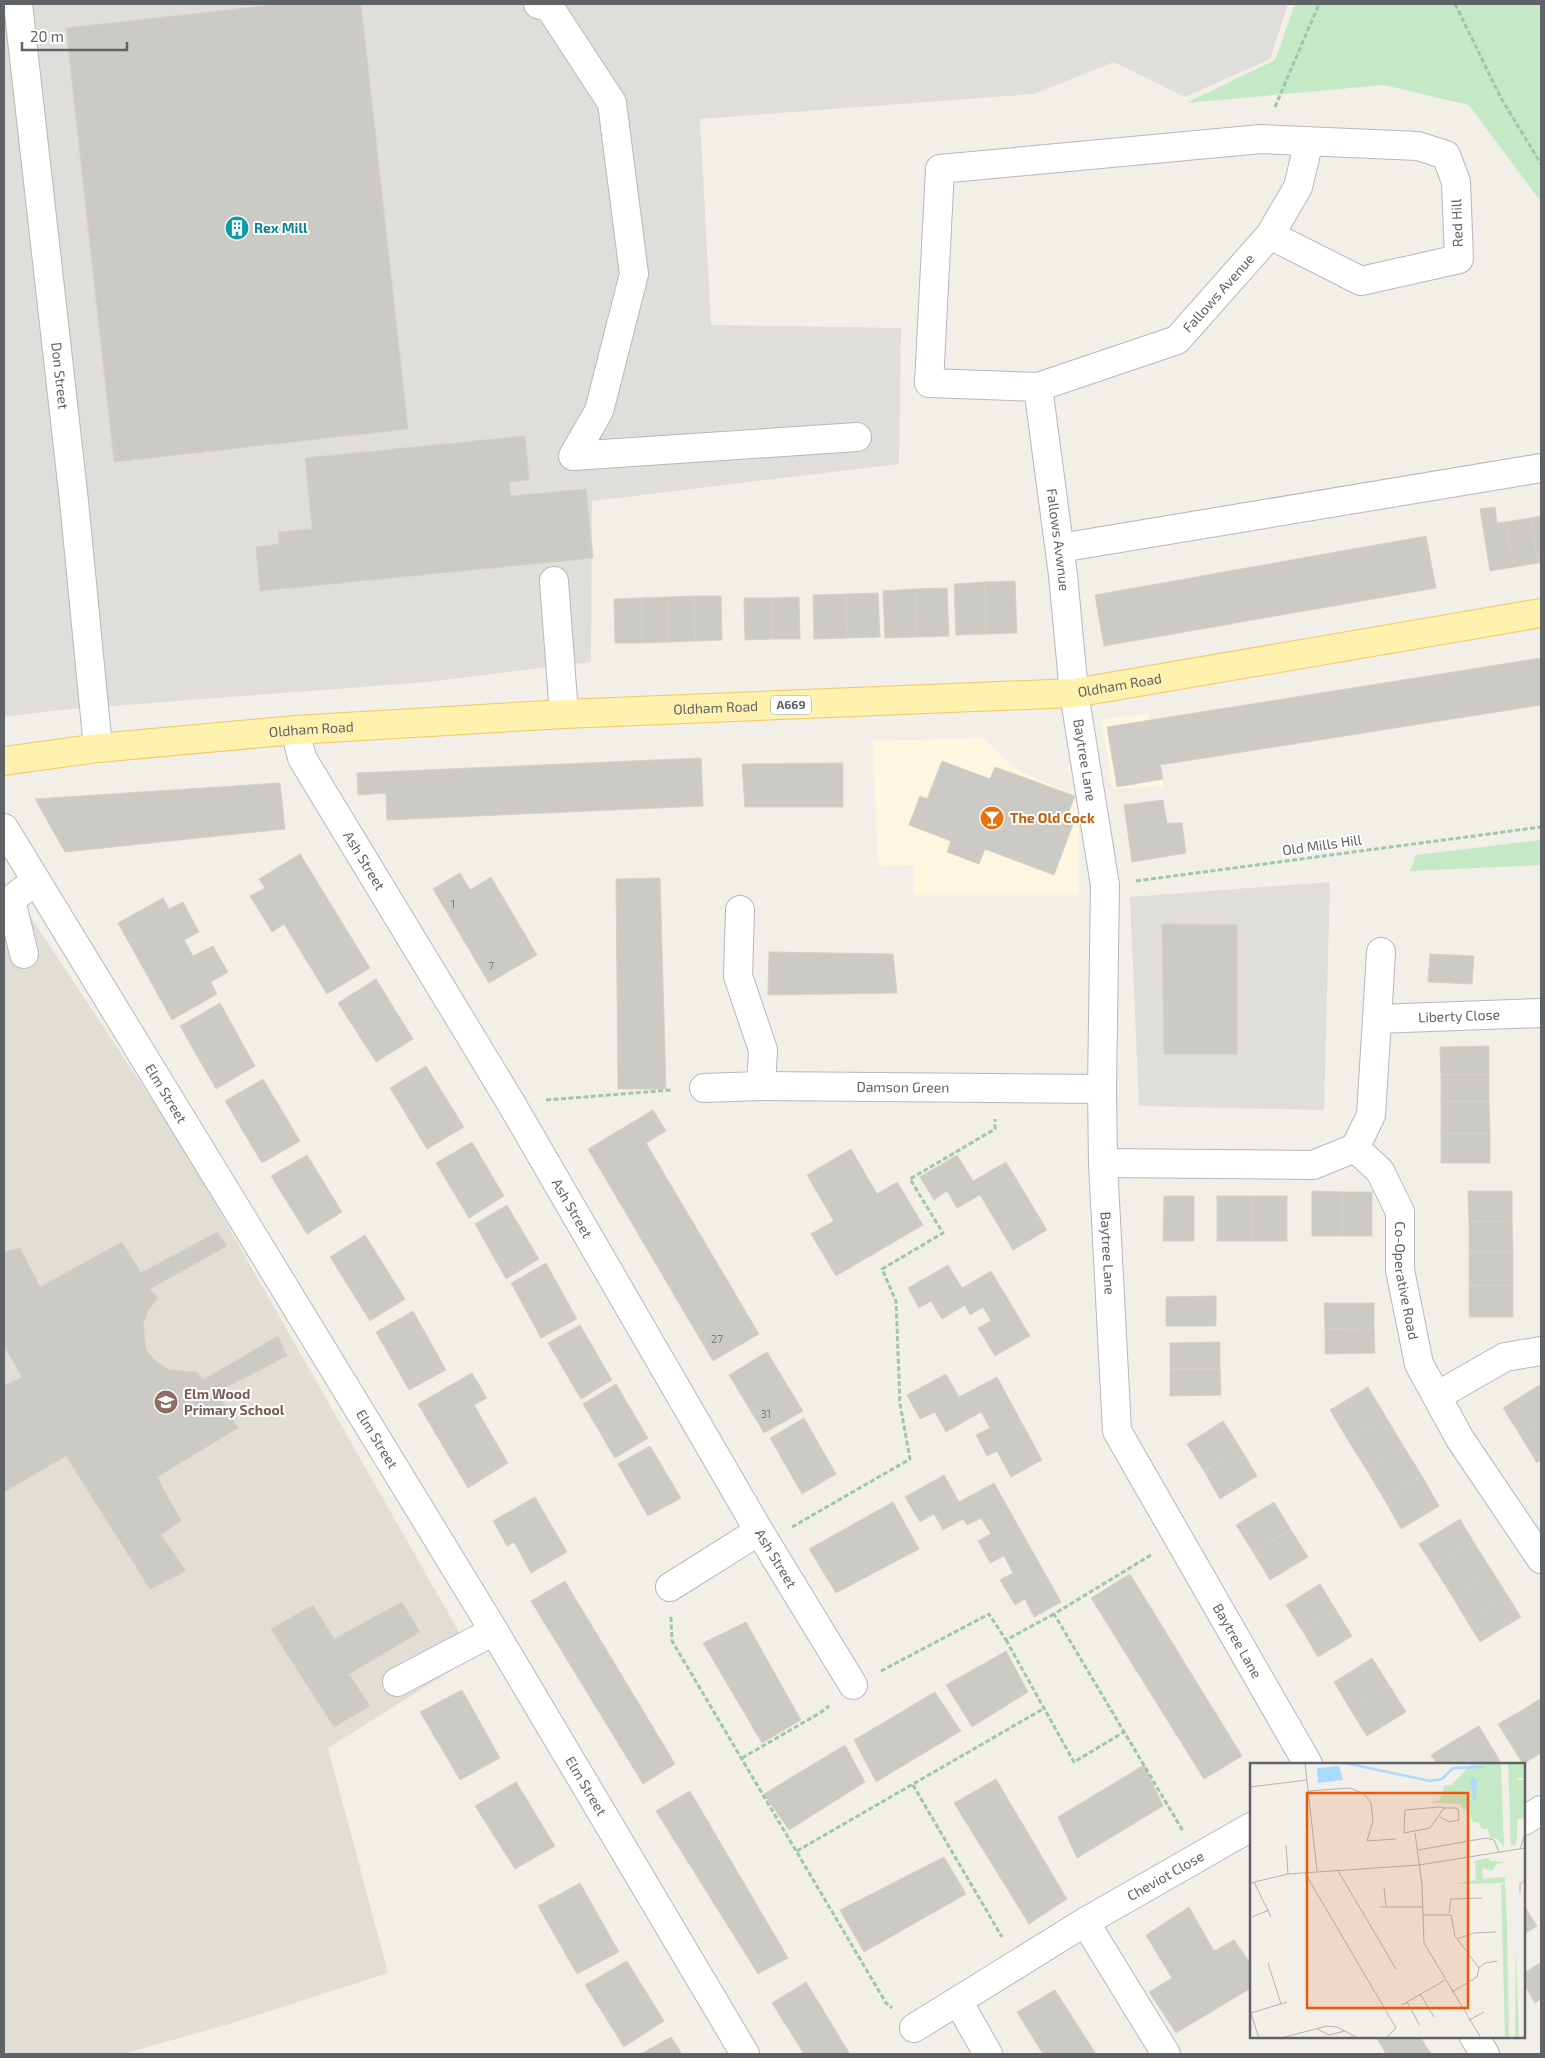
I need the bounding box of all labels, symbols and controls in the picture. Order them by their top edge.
scale bar [22,20,128,52]
text: 20 m [30,27,64,45]
street label: Red Hill [1447,198,1466,247]
building icon: Rex Mill [224,215,250,241]
place label: Rex Mill [254,219,308,236]
street label: Fallows Avenue [1179,250,1258,336]
street label: Don Street [48,341,73,410]
street label: Fallows Avwnue [1044,487,1073,592]
street label: Oldham Road [1076,669,1163,700]
road number: A669 [771,696,811,714]
street label: Oldham Road [673,697,758,717]
street label: Baytree Lane [1070,717,1100,802]
street label: Oldham Road [268,718,354,740]
bar icon: The Old Cock [979,805,1005,831]
place label: The Old Cock [1010,809,1095,826]
street label: Ash Street [340,828,389,893]
street label: Old Mills Hill [1281,830,1364,858]
house number: 1 [451,897,455,910]
house number: 7 [488,959,494,972]
street label: Liberty Close [1418,1006,1500,1025]
street label: Elm Street [142,1060,191,1126]
street label: Damson Green [856,1078,950,1096]
street label: Ash Street [549,1175,596,1241]
street label: Baytree Lane [1098,1211,1119,1295]
street label: Co-Operative Road [1392,1221,1423,1341]
house number: 27 [711,1332,723,1345]
place label: Elm Wood Primary School [184,1385,285,1418]
school or university icon: Elm Wood Primary School [153,1389,179,1415]
street label: Elm Street [353,1406,402,1472]
house number: 31 [761,1407,771,1420]
street label: Ash Street [752,1526,801,1591]
street label: Baytree Lane [1210,1600,1266,1681]
street label: Elm Street [562,1753,611,1819]
inset map [1250,1763,1525,2038]
street label: Cheviot Close [1124,1847,1207,1904]

